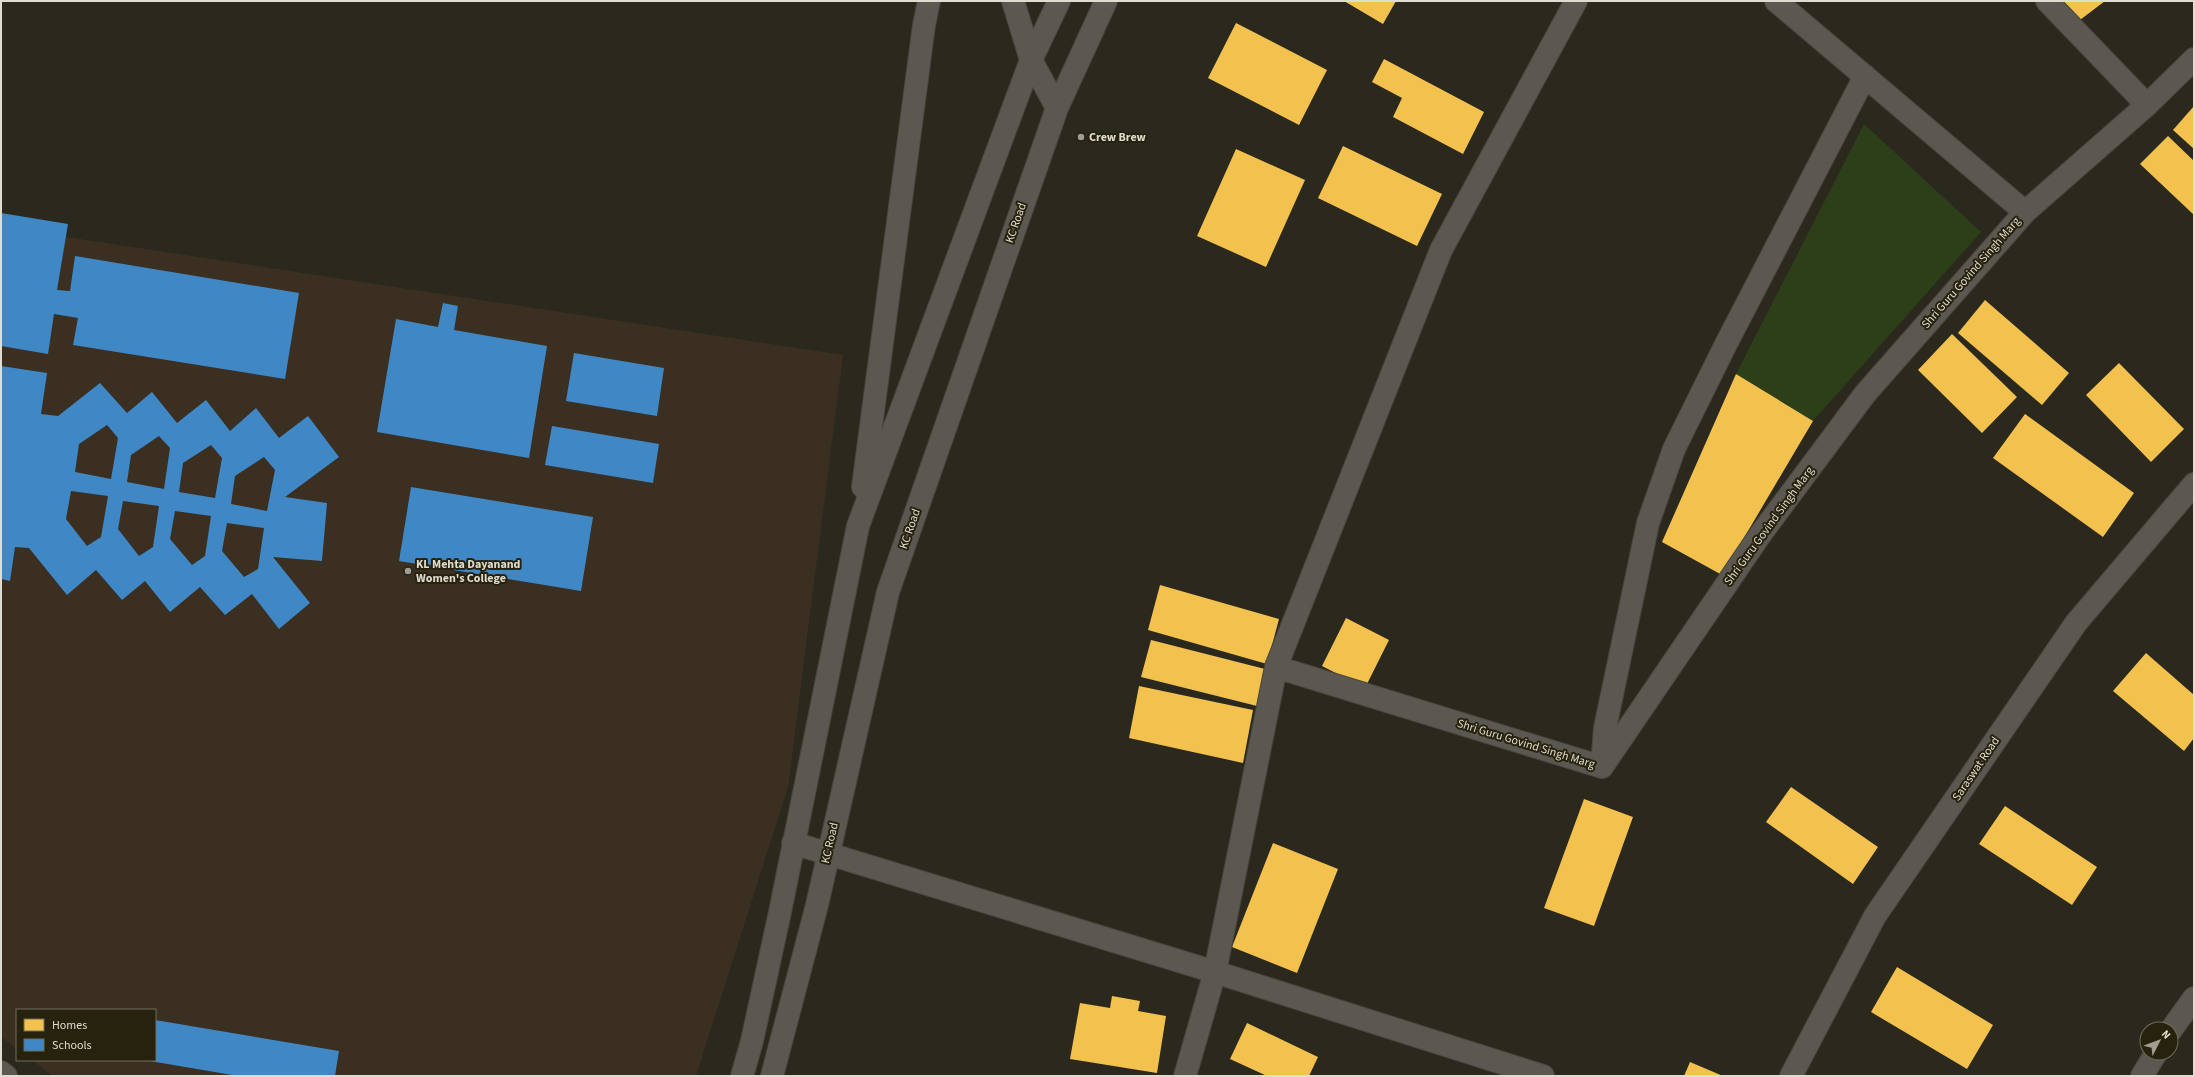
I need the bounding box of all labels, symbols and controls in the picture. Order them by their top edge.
place label: Crew Brew [1089,129,1147,146]
marker: Crew Brew [1076,132,1086,142]
street label: KC Road [1001,201,1031,245]
street label: Shri Guru Govind Singh Marg [1918,213,2024,333]
street label: Shri Guru Govind Singh Marg [1720,463,1818,589]
street label: KC Road [895,507,925,551]
place label: KL Mehta Dayanand Women's College [416,556,521,587]
marker: KL Mehta Dayanand Women's College [403,566,413,576]
street label: Shri Guru Govind Singh Marg [1455,715,1597,773]
street label: Saraswat Road [1948,734,2004,804]
street label: KC Road [817,821,843,865]
legend [16,1009,156,1061]
text: Homes [52,1017,87,1034]
north arrow [2139,1021,2179,1061]
text: N [2158,1027,2174,1042]
text: Schools [52,1037,92,1054]

